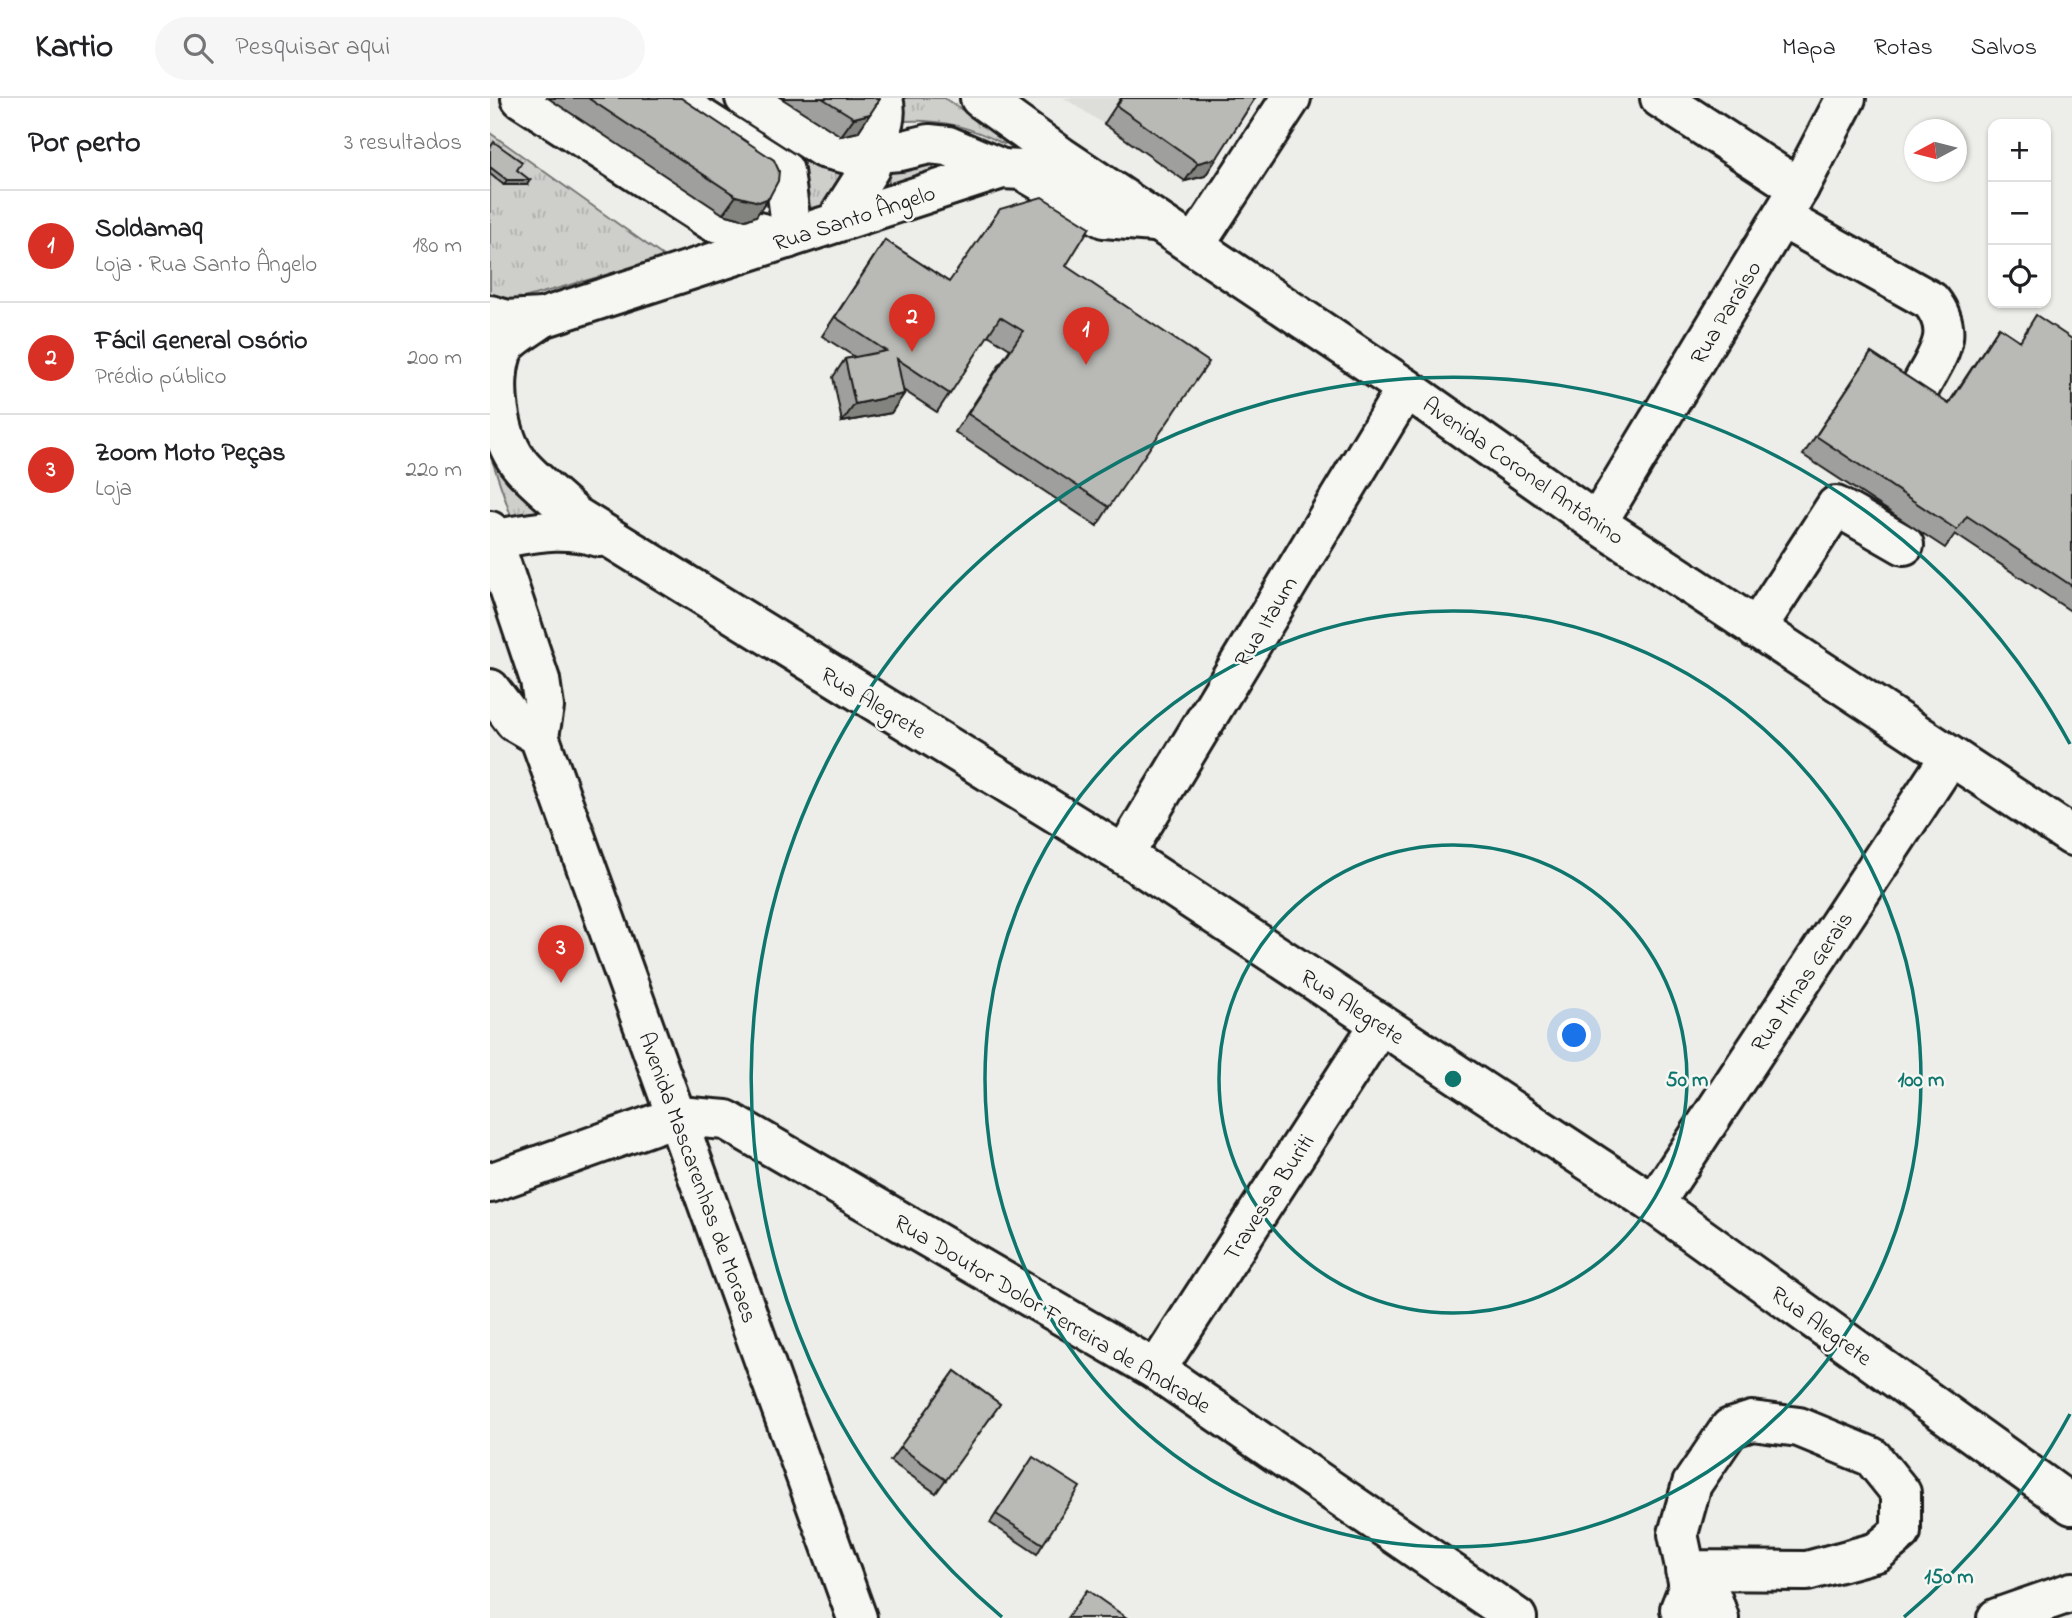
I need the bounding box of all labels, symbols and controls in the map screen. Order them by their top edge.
search box [155,17,645,80]
text: Kartio [35,24,113,72]
icon: search [179,29,217,67]
text: Pesquisar aqui [235,29,390,67]
text: Mapa [1782,31,1836,66]
text: Rotas [1874,31,1933,66]
text: Salvos [1971,31,2037,66]
north arrow [1904,119,1967,182]
map controls [1988,119,2051,308]
button: + [1988,119,2051,182]
text: Por perto [28,122,141,166]
text: 3 resultados [344,127,462,160]
street label: Rua Santo Ângelo [769,176,940,262]
button: − [1988,182,2051,245]
text: Soldamaq [95,211,202,249]
text: 1 [47,230,55,263]
text: 180 m [413,230,462,263]
button: locate [1988,245,2051,308]
text: Loja · Rua Santo Ângelo [95,249,317,282]
street label: Rua Paraíso [1683,255,1771,371]
pin: 2 [889,294,935,352]
pin: 1 [1063,307,1109,365]
text: Fácil General Osório [95,323,308,361]
text: 2 [45,342,57,375]
text: 200 m [407,342,462,375]
text: Prédio público [95,361,226,394]
street label: Avenida Coronel Antônino [1415,390,1630,554]
text: Zoom Moto Peças [95,435,286,473]
text: 3 [46,454,56,487]
text: 220 m [406,454,462,487]
text: Loja [95,473,132,506]
street label: Rua Itaum [1227,571,1307,674]
street label: Rua Alegrete [813,660,932,750]
street label: Rua Minas Gerais [1744,905,1862,1059]
pin: 3 [538,925,584,983]
street label: Rua Alegrete [1293,962,1411,1055]
your location [1557,1018,1591,1052]
street label: Avenida Mascarenhas de Moraes [629,1028,765,1328]
text: 50 m [1666,1066,1708,1096]
text: 100 m [1898,1066,1944,1096]
centre of rings [1441,1067,1465,1091]
street label: Travessa Buriti [1217,1128,1324,1269]
street label: Rua Doutor Dolor Ferreira de Andrade [887,1207,1217,1424]
street label: Rua Alegrete [1762,1279,1879,1376]
text: 150 m [1924,1563,1974,1593]

